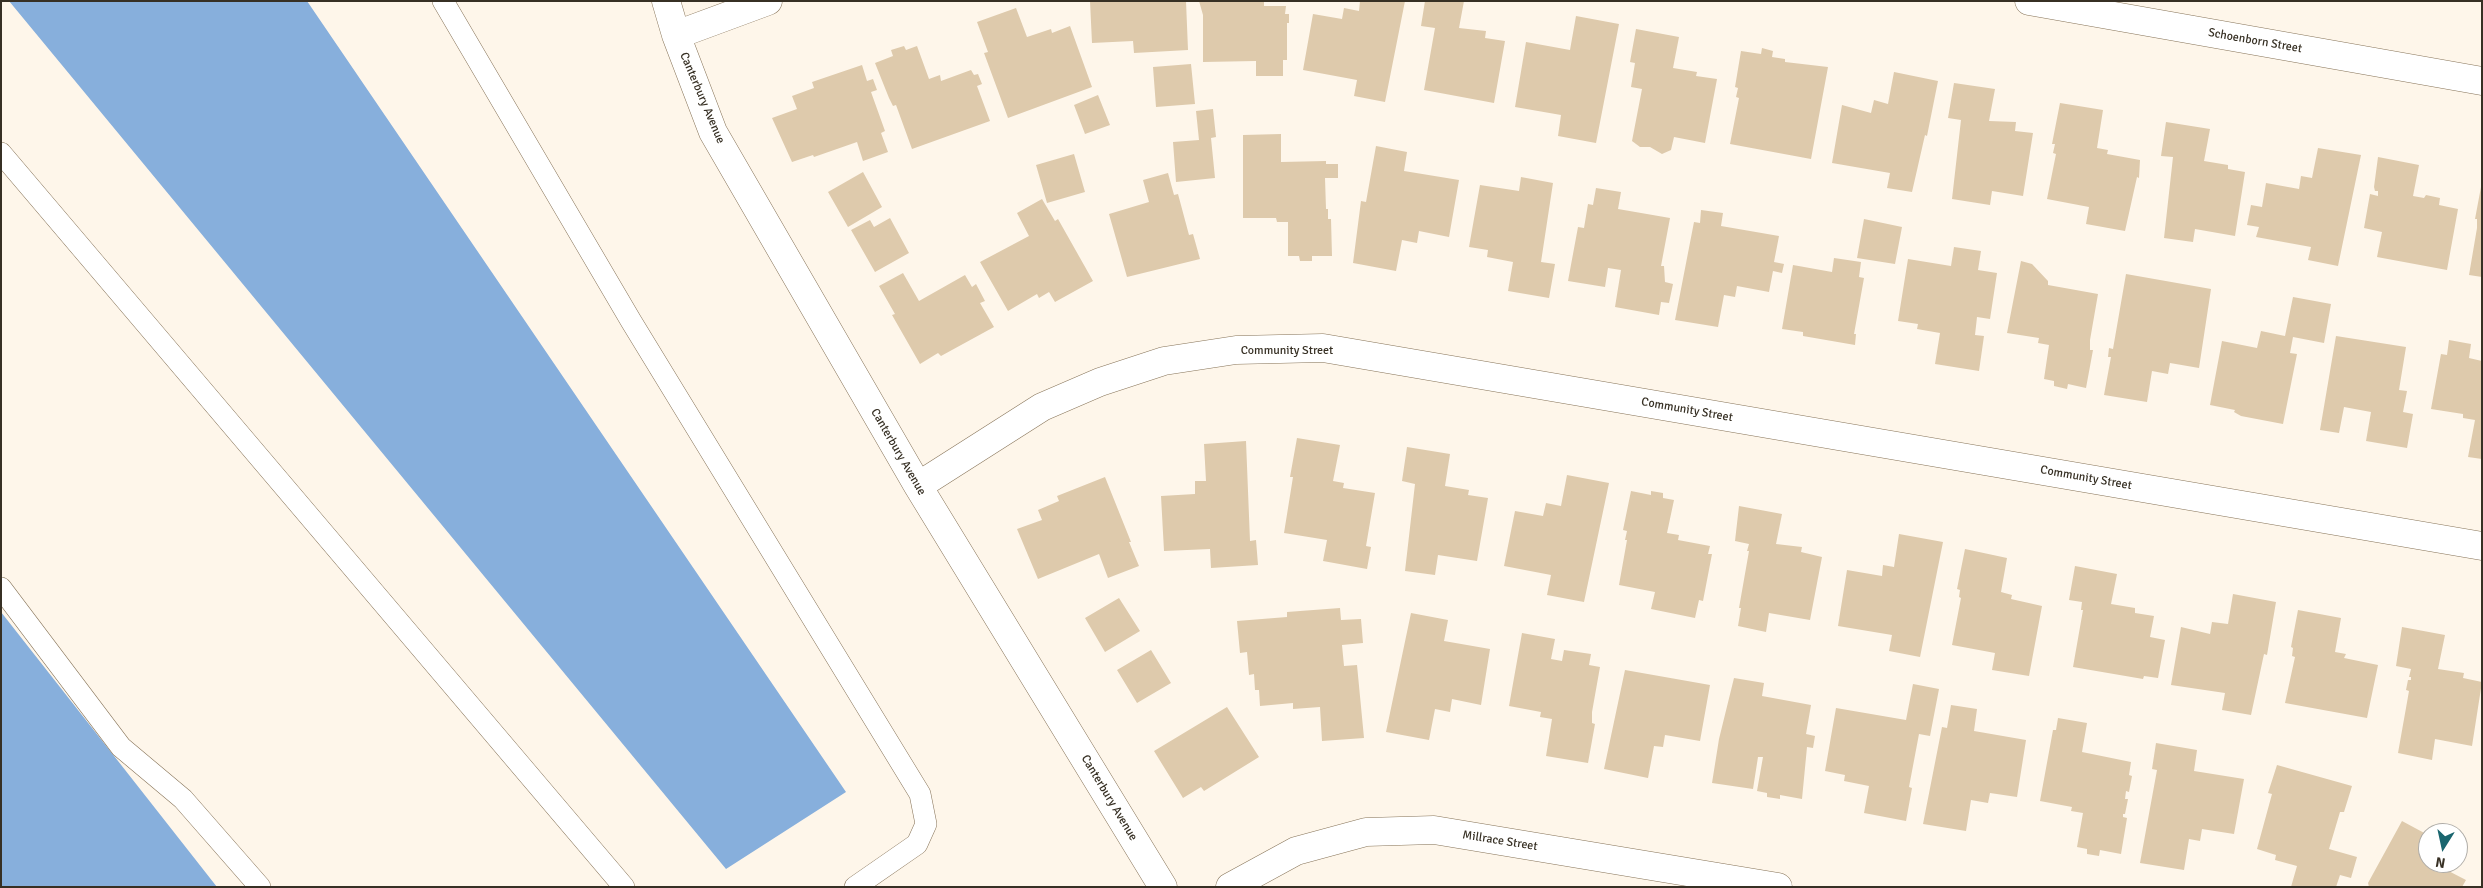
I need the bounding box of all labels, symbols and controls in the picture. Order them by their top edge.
street label: Schoenborn Street [2207,26,2303,56]
street label: Canterbury Avenue [676,50,728,146]
street label: Community Street [1241,344,1333,358]
street label: Community Street [1640,395,1734,425]
street label: Canterbury Avenue [867,406,929,498]
street label: Community Street [2039,463,2133,493]
street label: Canterbury Avenue [1078,752,1140,844]
north arrow [2418,823,2468,873]
street label: Millrace Street [1461,828,1539,854]
text: N [2434,853,2447,871]

